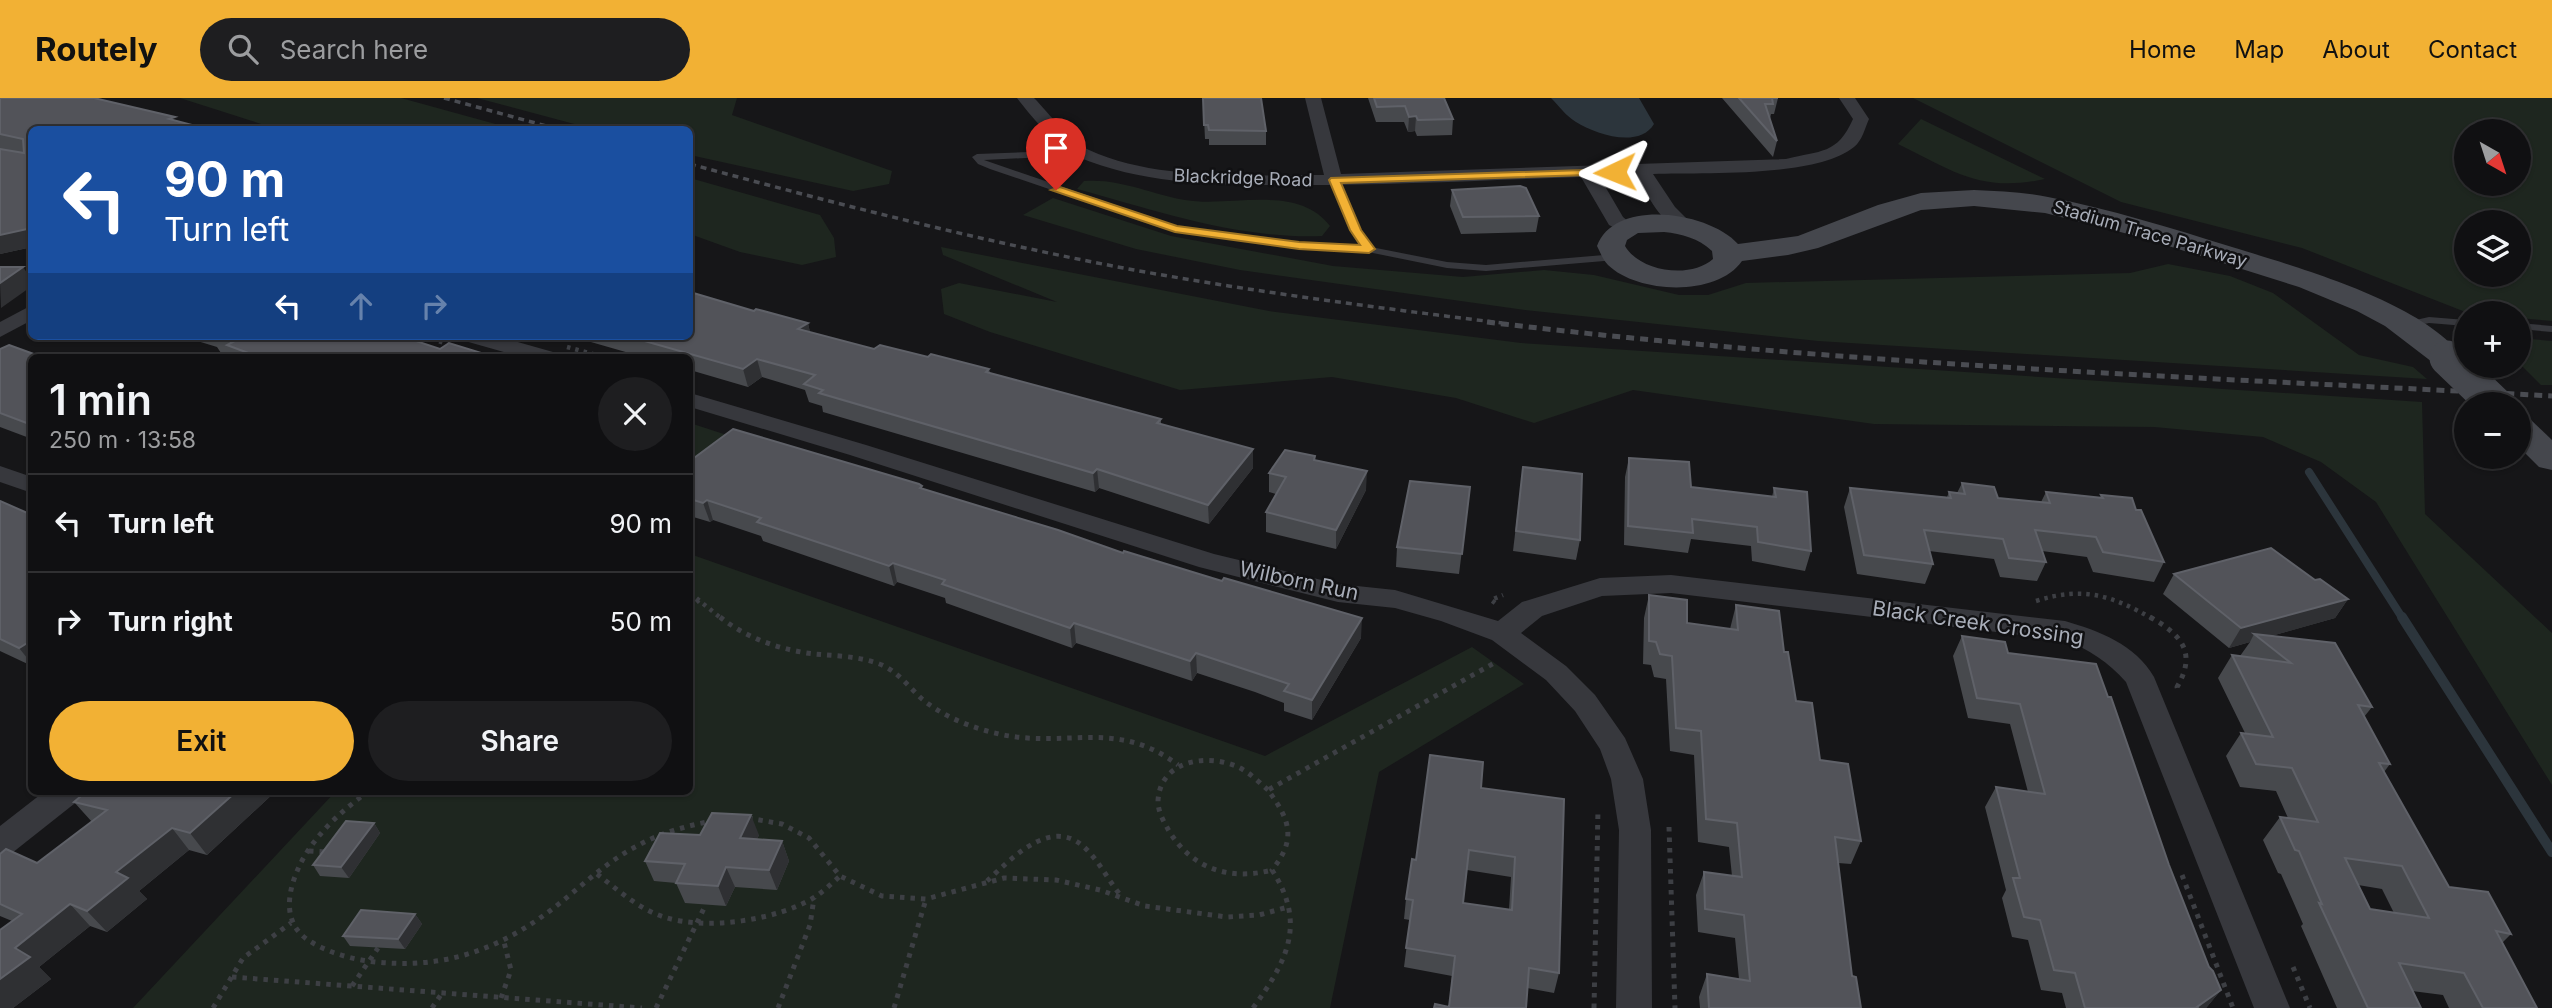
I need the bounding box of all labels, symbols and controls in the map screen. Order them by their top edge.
search box [200,18,690,81]
text: Routely [35,29,158,69]
icon: search [224,30,262,68]
text: Search here [280,34,428,65]
text: Home [2129,35,2196,64]
text: Map [2234,35,2284,64]
text: About [2322,35,2390,64]
text: Contact [2428,35,2517,64]
pin [1026,118,1086,190]
north arrow [2454,119,2530,196]
map controls [2454,119,2531,469]
icon: arrive [1037,129,1075,167]
position arrow [1578,135,1652,209]
text: 90 m [164,150,285,209]
icon: left [49,154,140,245]
street label: Blackridge Road [1173,165,1313,190]
street label: Stadium Trace Parkway [2051,196,2250,271]
text: Turn left [164,210,289,249]
button: layers [2454,210,2531,287]
icon: left [269,287,307,325]
icon: ahead [342,287,380,325]
icon: right [415,287,453,325]
button: + [2454,301,2531,378]
text: 1 min [49,374,152,425]
button: close [598,377,672,451]
button: − [2454,392,2531,469]
text: 250 m · 13:58 [49,426,196,454]
icon: left [49,504,87,542]
text: Turn left [108,508,214,539]
text: 90 m [609,508,672,539]
street label: Wilborn Run [1237,556,1361,605]
street label: Black Creek Crossing [1871,595,2085,650]
icon: right [49,602,87,640]
text: Turn right [108,606,233,637]
text: 50 m [610,606,672,637]
button: Exit [49,701,354,781]
button: Share [368,701,672,781]

